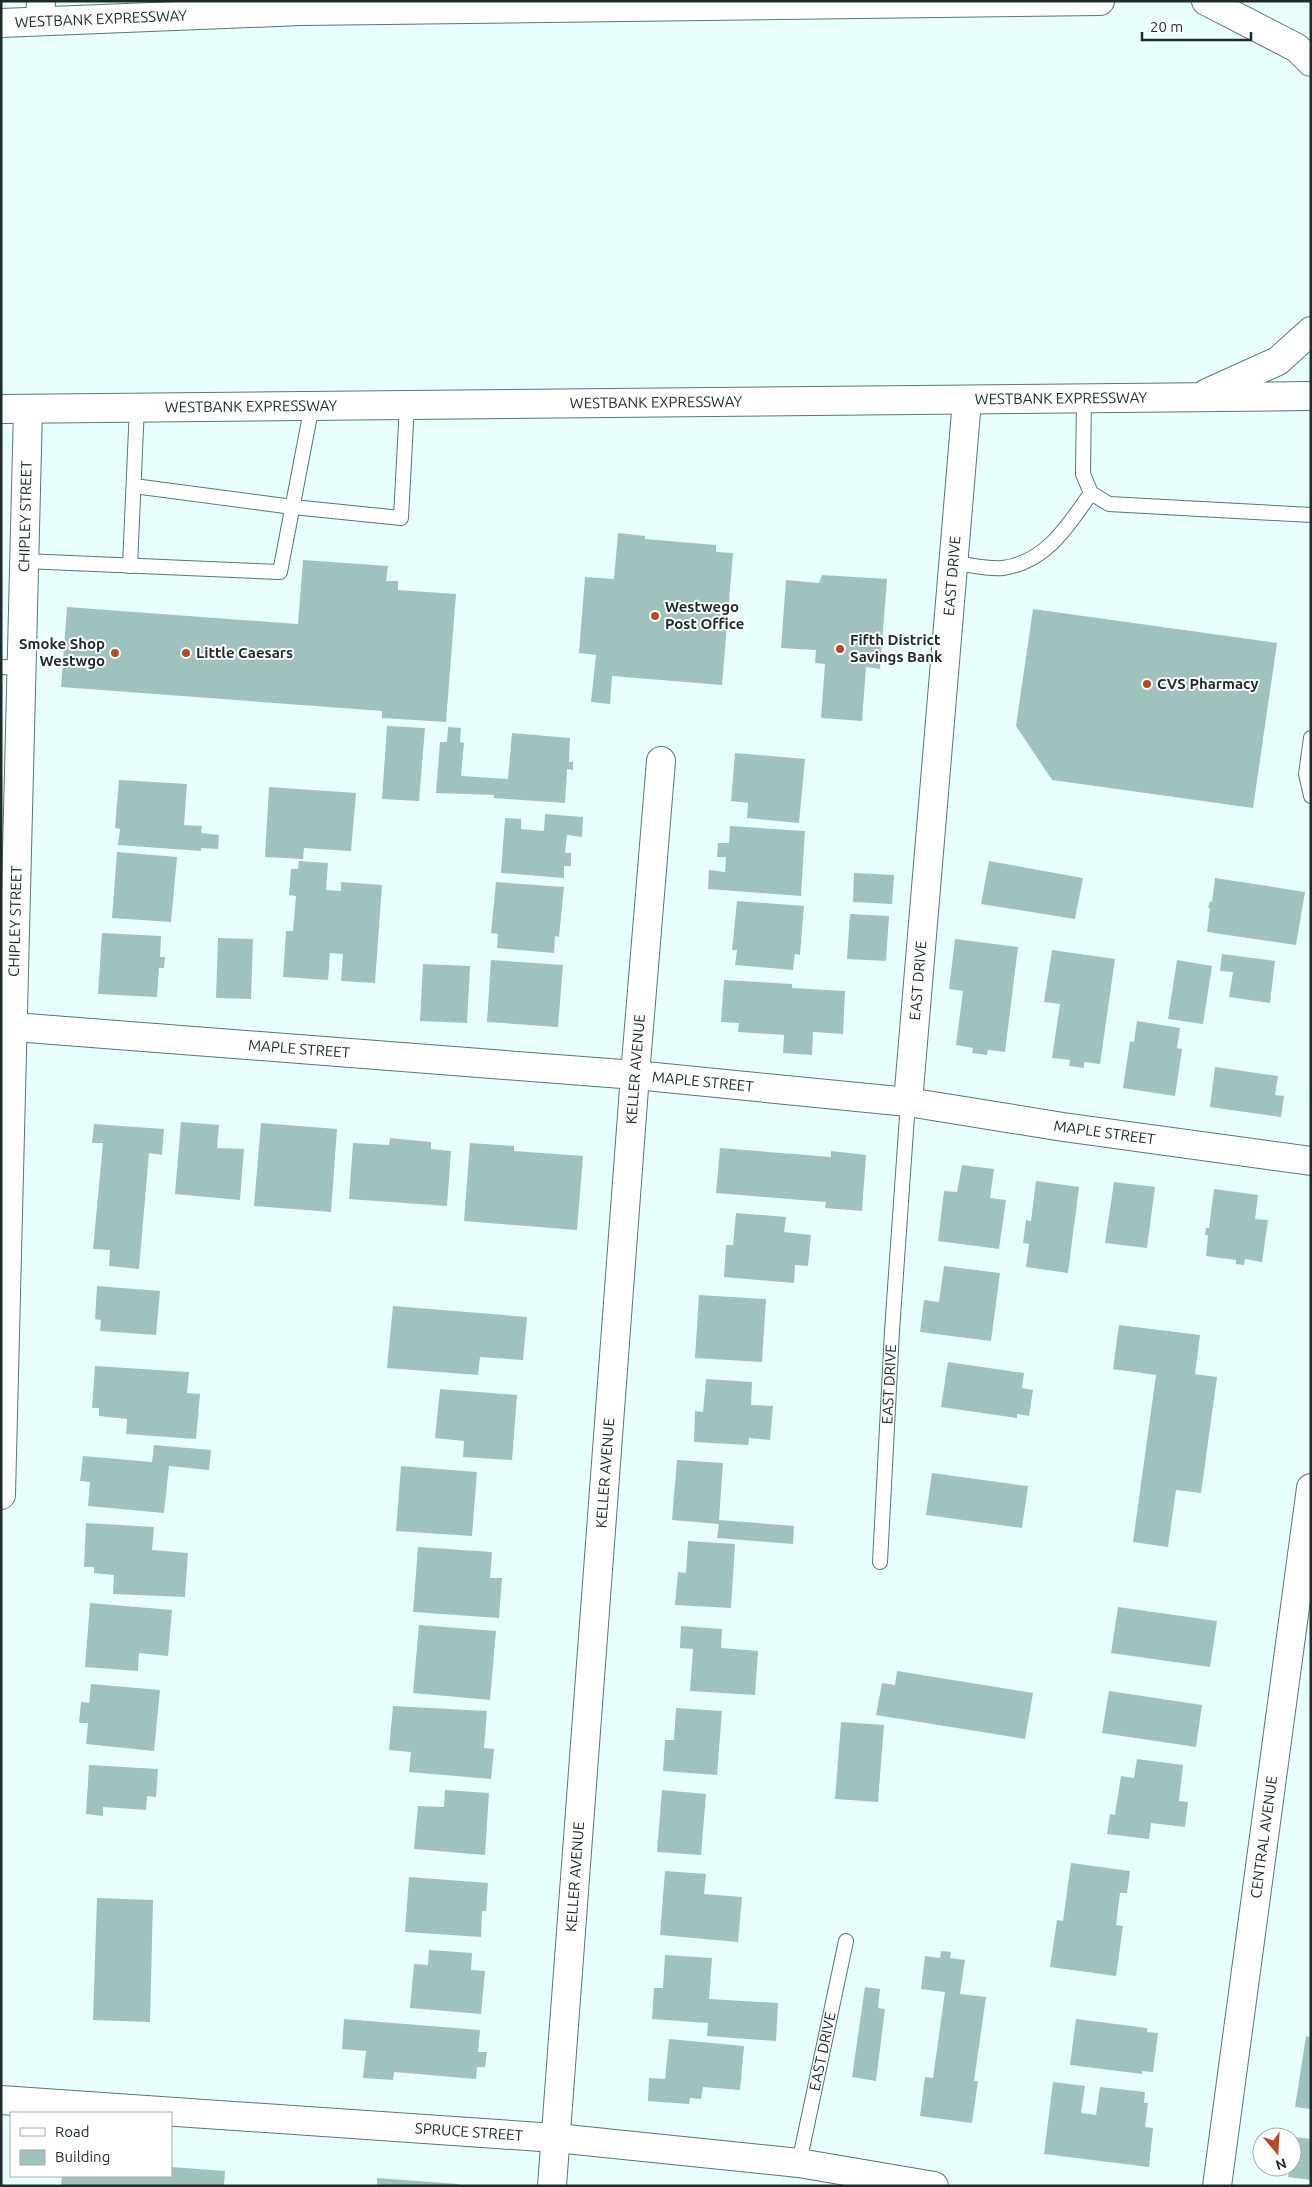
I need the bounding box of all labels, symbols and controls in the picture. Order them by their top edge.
street label: WESTBANK EXPRESSWAY [14,7,188,30]
scale bar [1142,10,1251,42]
text: 20 m [1150,18,1183,35]
street label: WESTBANK EXPRESSWAY [975,389,1148,407]
street label: WESTBANK EXPRESSWAY [570,393,743,411]
street label: WESTBANK EXPRESSWAY [165,397,338,415]
street label: CHIPLEY STREET [15,460,35,572]
street label: EAST DRIVE [940,535,964,616]
place label: Westwego Post Office [665,598,744,632]
marker: Westwego Post Office [649,610,661,622]
place label: Fifth District Savings Bank [850,631,943,665]
place label: Smoke Shop Westwgo [19,635,105,669]
marker: Fifth District Savings Bank [834,643,846,655]
place label: Little Caesars [196,644,293,661]
marker: Smoke Shop Westwgo [109,647,121,659]
marker: Little Caesars [180,647,192,659]
place label: CVS Pharmacy [1157,675,1259,692]
marker: CVS Pharmacy [1141,678,1153,690]
street label: CHIPLEY STREET [5,865,25,977]
street label: EAST DRIVE [906,940,930,1021]
street label: KELLER AVENUE [622,1013,648,1125]
street label: MAPLE STREET [248,1036,351,1061]
street label: MAPLE STREET [651,1068,755,1095]
street label: MAPLE STREET [1053,1117,1157,1148]
street label: EAST DRIVE [878,1344,899,1425]
street label: KELLER AVENUE [592,1417,617,1529]
street label: CENTRAL AVENUE [1247,1775,1280,1899]
street label: KELLER AVENUE [562,1821,587,1933]
street label: EAST DRIVE [806,2010,839,2092]
legend [10,2112,172,2177]
street label: SPRUCE STREET [414,2119,524,2144]
text: Road [55,2123,90,2140]
north arrow [1252,2127,1302,2177]
text: Building [55,2148,110,2165]
text: N [1274,2155,1288,2174]

